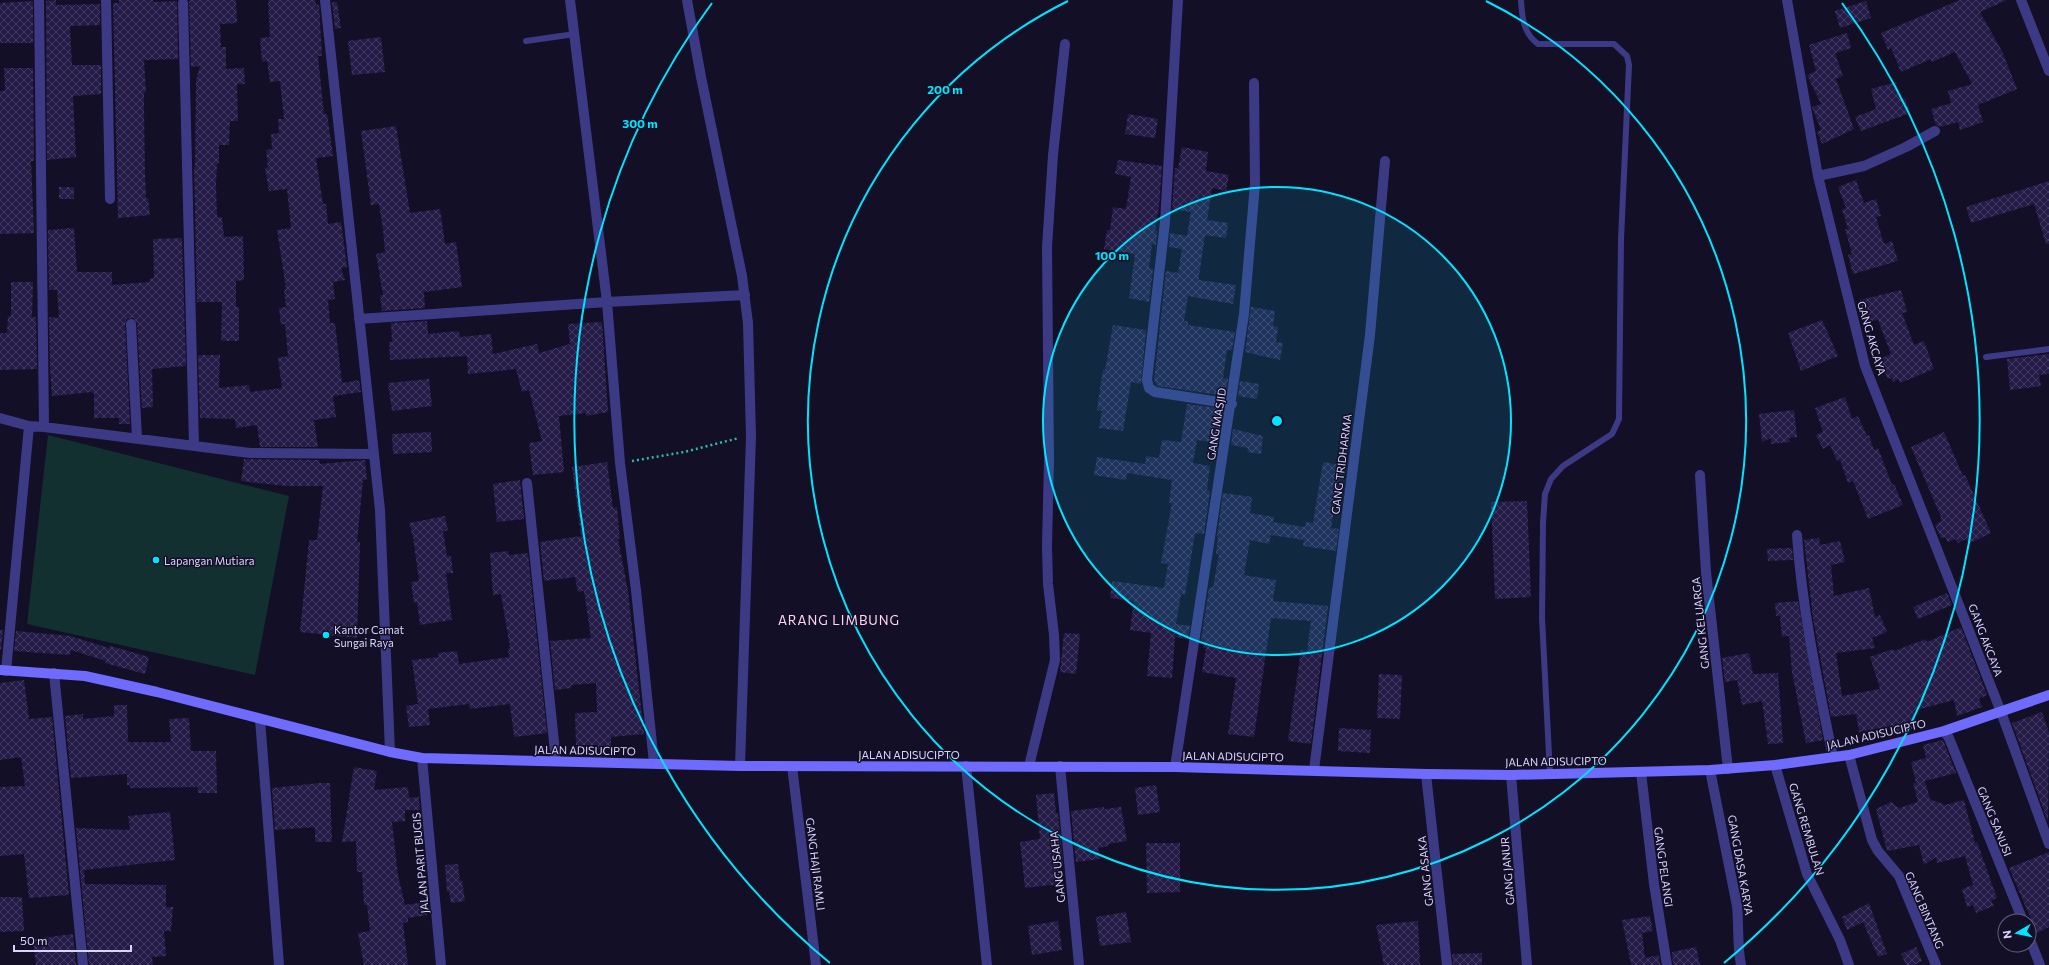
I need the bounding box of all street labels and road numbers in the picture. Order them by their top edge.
street label: GANG AKCAYA [1855,299,1889,377]
street label: GANG MASJID [1204,387,1229,461]
street label: GANG TRIDHARMA [1328,413,1354,515]
street label: GANG KELUARGA [1689,576,1711,670]
street label: GANG AKCAYA [1966,602,2006,678]
street label: JALAN ADISUCIPTO [1825,716,1927,753]
street label: JALAN ADISUCIPTO [534,743,636,758]
street label: JALAN ADISUCIPTO [858,748,960,762]
street label: JALAN ADISUCIPTO [1182,749,1284,764]
street label: JALAN ADISUCIPTO [1505,754,1607,769]
street label: GANG REMBULAN [1787,781,1827,877]
street label: GANG SANUSI [1975,784,2015,858]
street label: JALAN PARIT BUGIS [409,812,432,914]
street label: GANG DASA KARYA [1726,814,1756,916]
street label: GANG HAJI RAMLI [803,817,828,911]
street label: GANG PELANGI [1652,826,1676,908]
street label: GANG USAHA [1047,830,1067,903]
street label: GANG ASAKA [1415,835,1435,907]
street label: GANG JANUR [1497,836,1517,906]
street label: GANG BINTANG [1903,869,1947,951]

